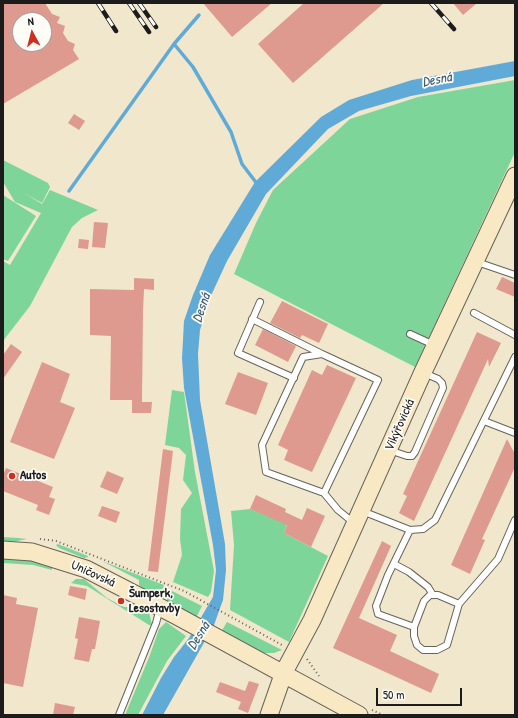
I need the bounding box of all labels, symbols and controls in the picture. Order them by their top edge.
north arrow [12,12,52,52]
text: N [27,14,34,28]
water label: Desná [421,69,453,91]
water label: Desná [189,291,215,325]
street label: Vikýřovická [382,397,418,453]
place label: Autos [20,468,46,484]
marker: Autos [7,471,17,481]
street label: Uničovská [68,557,118,591]
place label: Šumperk, Lesostavby [129,586,180,617]
marker: Šumperk, Lesostavby [116,596,126,606]
water label: Desná [184,619,214,653]
scale bar [378,680,464,706]
text: 50 m [383,686,404,703]

